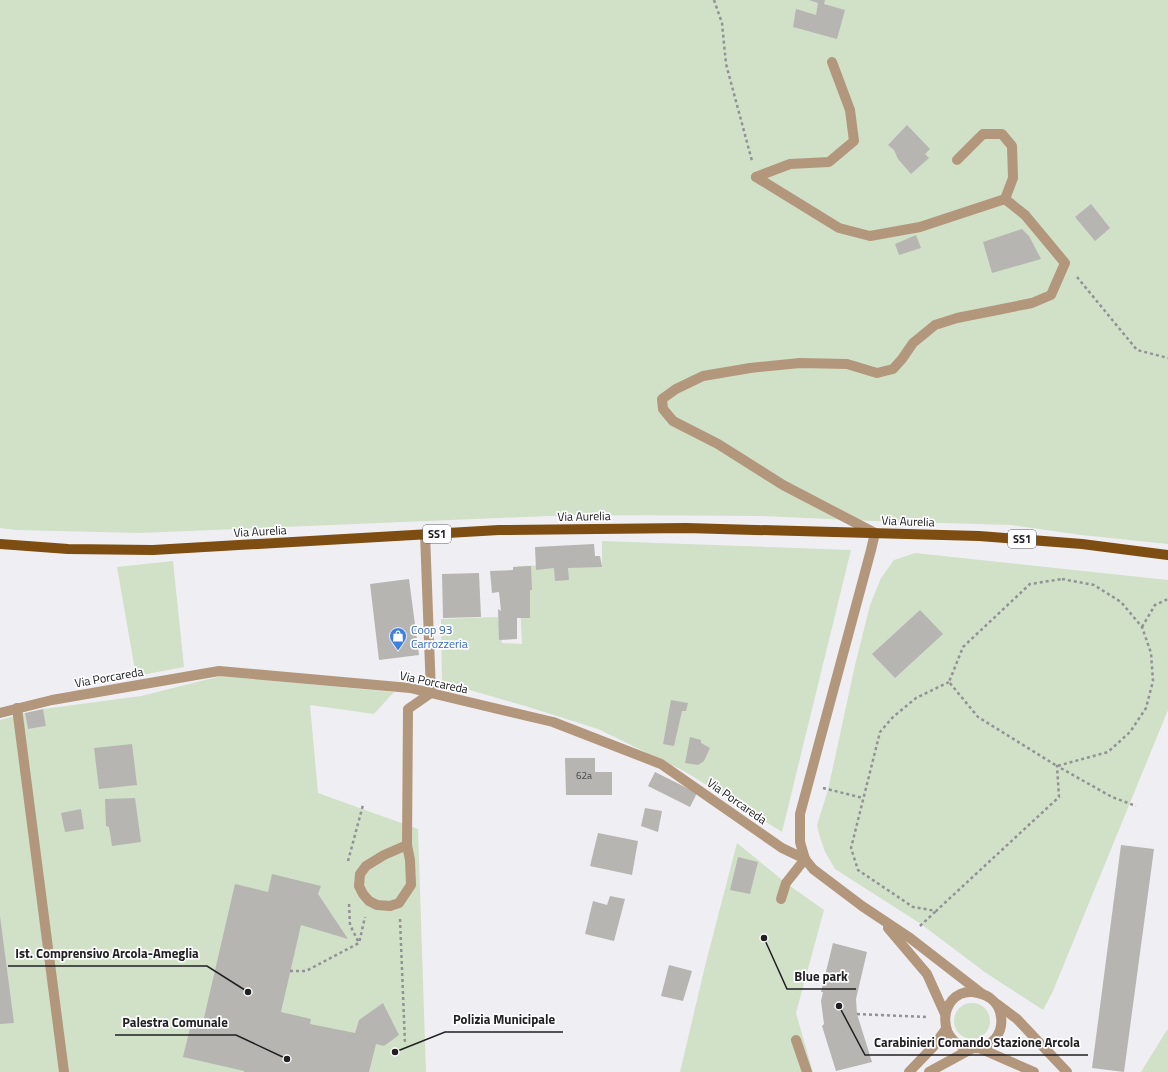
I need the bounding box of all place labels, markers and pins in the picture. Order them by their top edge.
place label: Coop 93 Carrozzeria [411,620,468,653]
shop icon: Coop 93 Carrozzeria [388,626,408,651]
callout: Ist. Comprensivo Arcola-Ameglia [8,941,207,966]
callout: Blue park [787,964,856,989]
callout: Polizia Municipale [445,1007,563,1032]
callout: Palestra Comunale [115,1010,236,1035]
callout: Carabinieri Comando Stazione Arcola [865,1030,1088,1055]

